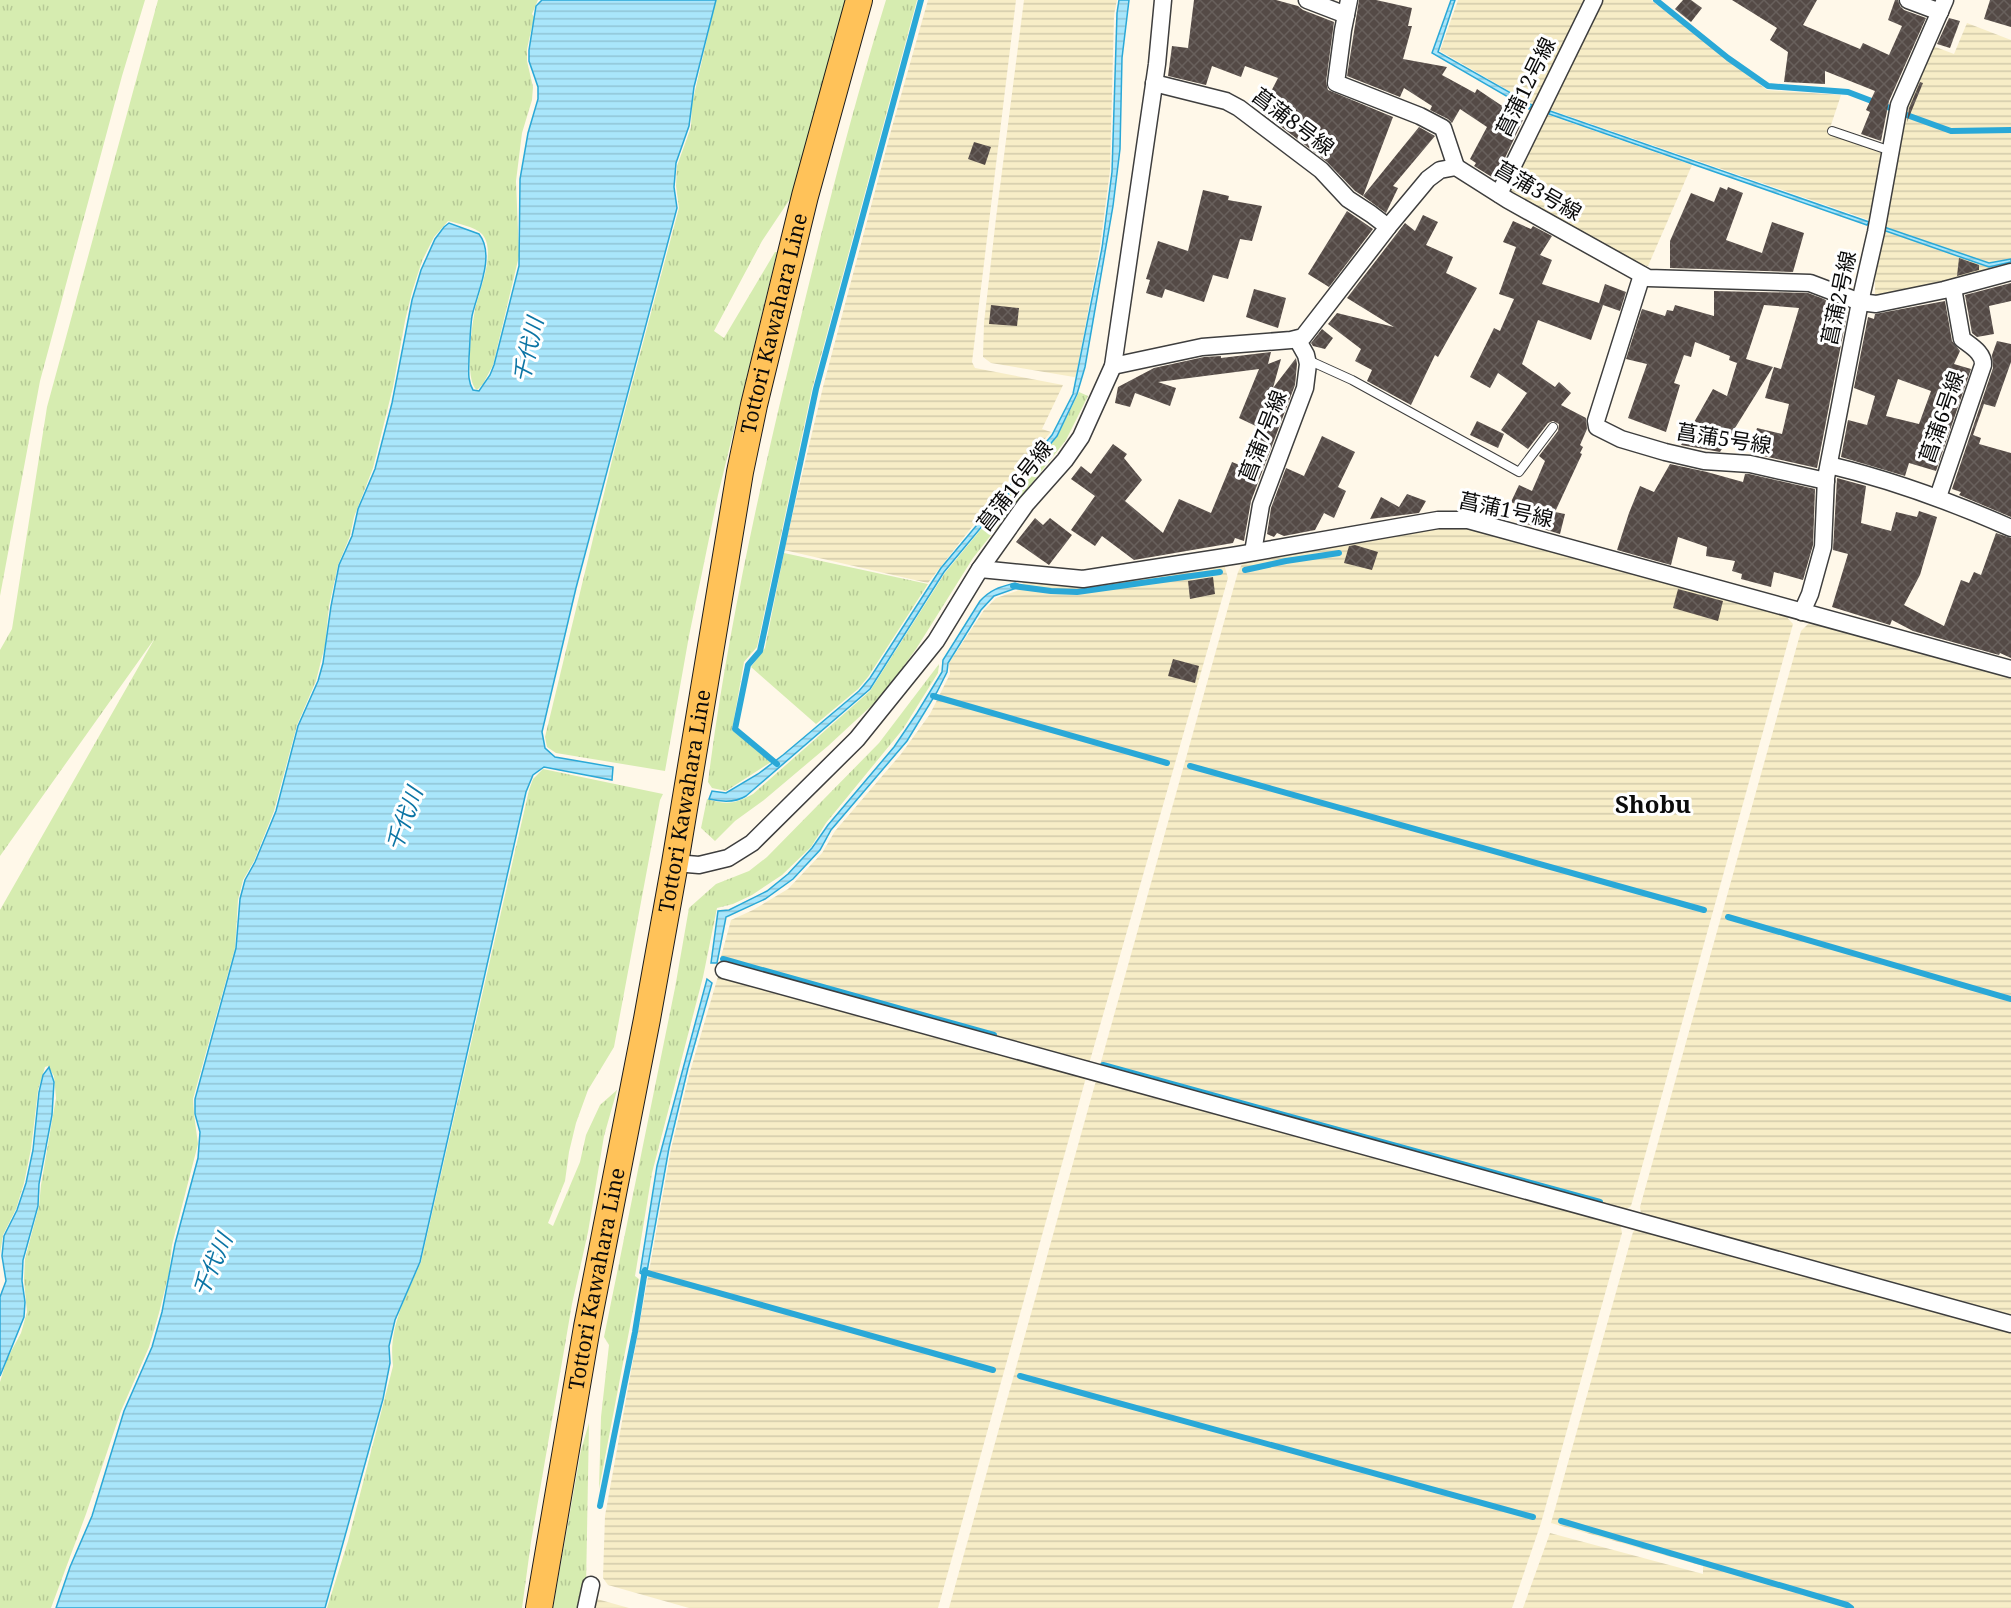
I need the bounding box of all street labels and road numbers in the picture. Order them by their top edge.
street label: 菖蒲12号線 [1489,32,1561,141]
street label: 菖蒲8号線 [1247,81,1340,161]
street label: 菖蒲3号線 [1490,154,1587,226]
street label: Tottori Kawahara Line [733,210,813,436]
street label: 菖蒲2号線 [1814,248,1862,348]
street label: 菖蒲6号線 [1912,367,1970,466]
street label: 菖蒲7号線 [1232,386,1292,485]
street label: 菖蒲5号線 [1675,417,1774,459]
street label: 菖蒲16号線 [970,434,1058,536]
street label: 菖蒲1号線 [1456,485,1556,533]
street label: Tottori Kawahara Line [651,687,717,915]
street label: Tottori Kawahara Line [561,1165,631,1392]

